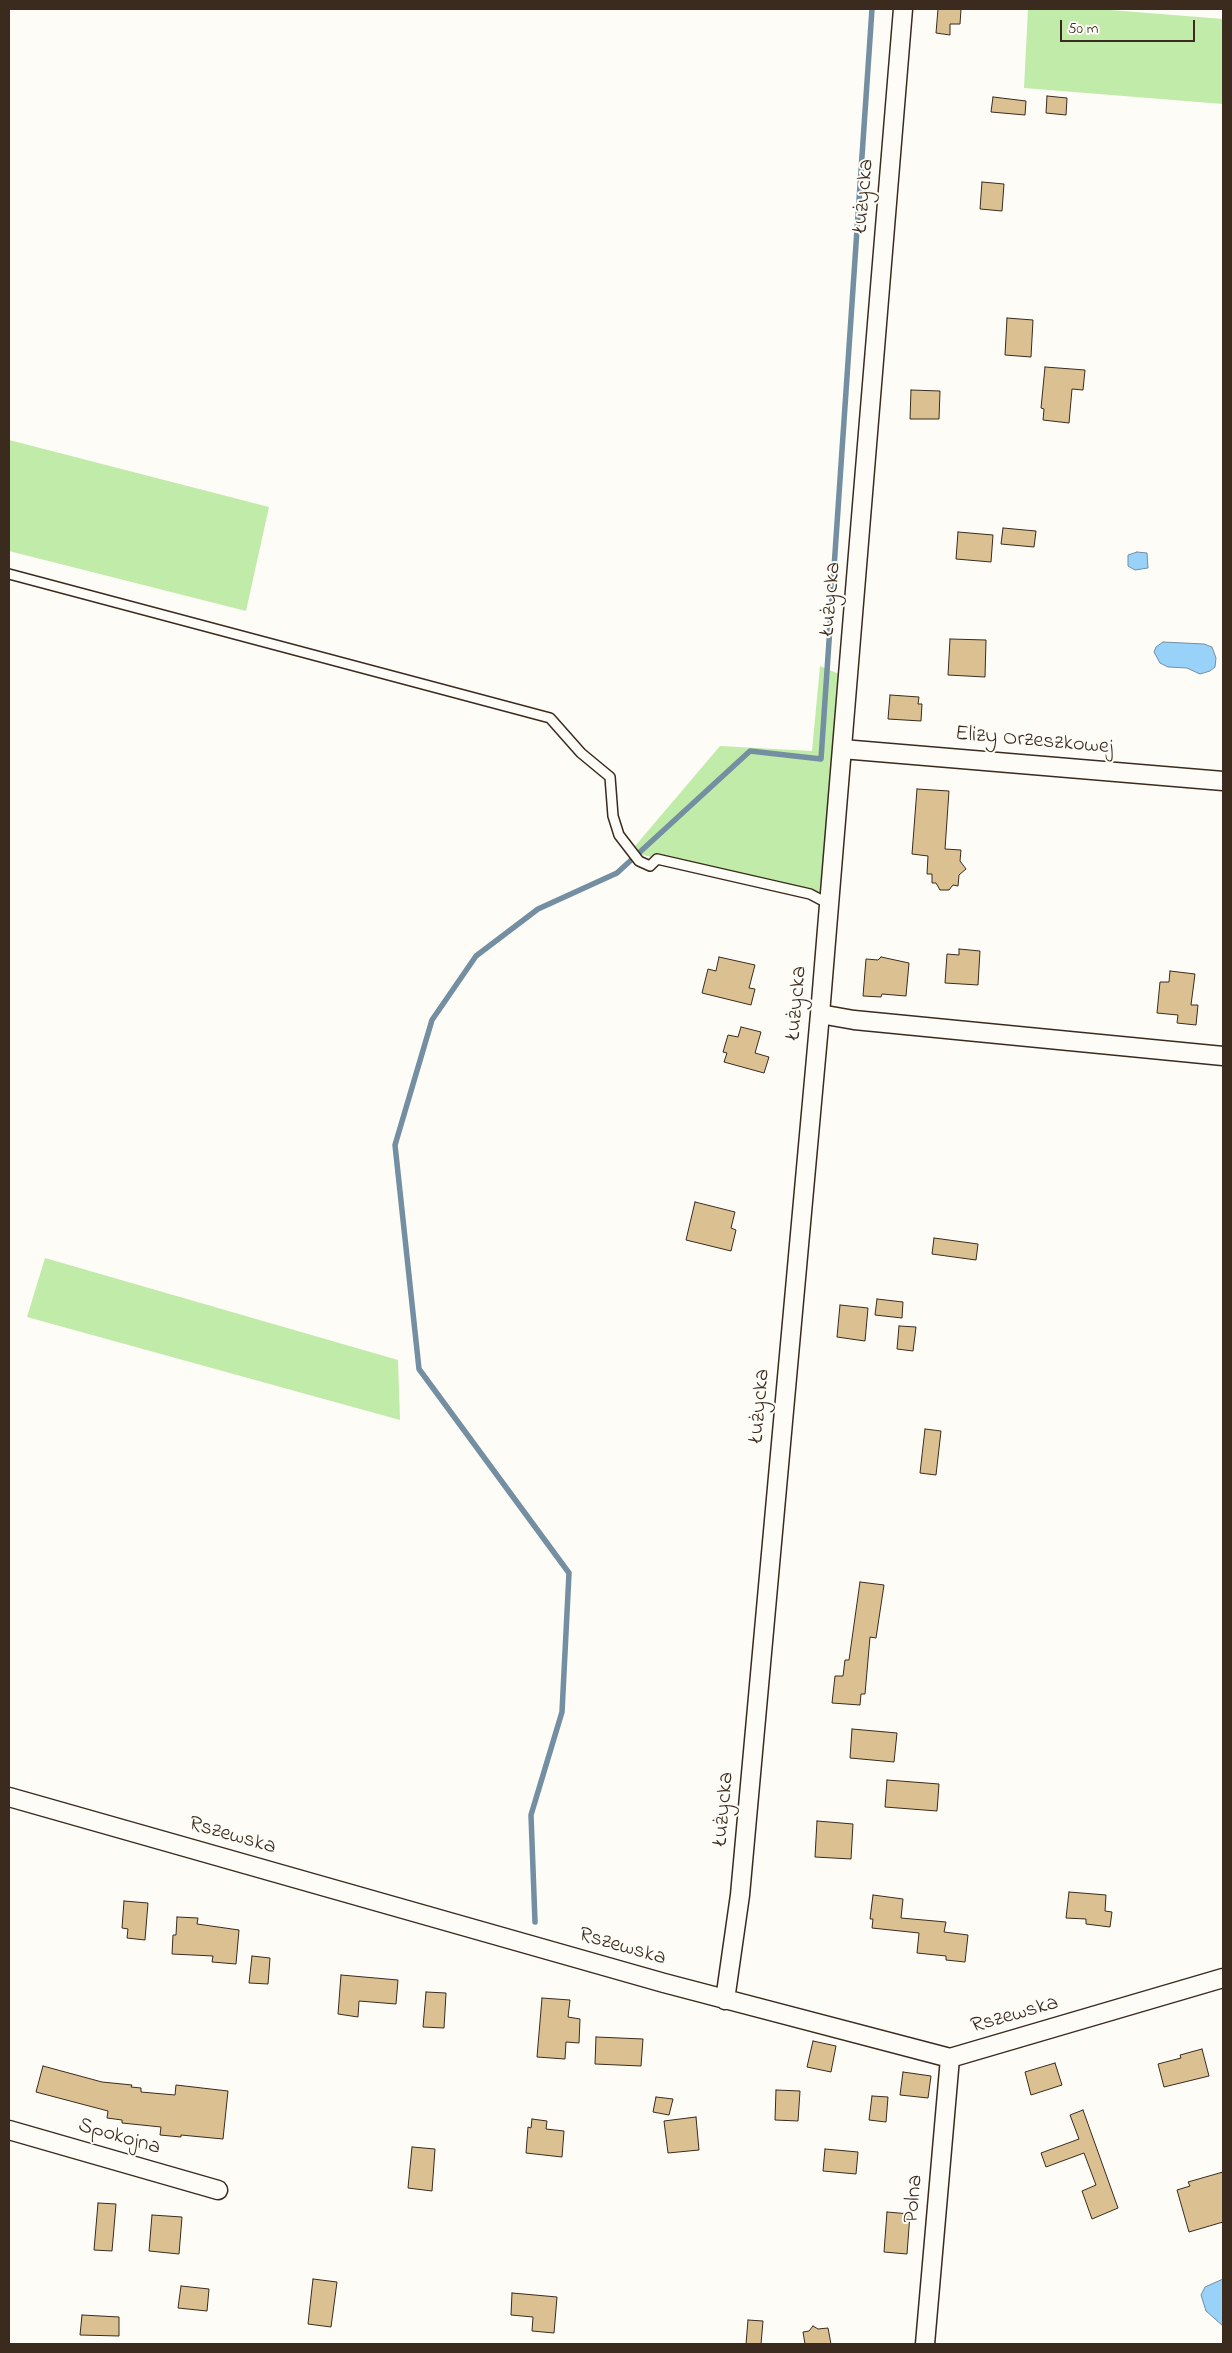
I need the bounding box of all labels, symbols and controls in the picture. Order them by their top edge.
scale bar [1062,10,1197,42]
text: 50 m [1068,18,1098,40]
street label: Łużycka [849,158,881,234]
street label: Łużycka [816,561,848,637]
street label: Elizy Orzeszkowej [954,722,1114,762]
street label: Łużycka [782,965,814,1041]
street label: Łużycka [745,1368,777,1444]
street label: Łużycka [709,1771,741,1847]
street label: Rszewska [185,1812,279,1862]
street label: Rszewska [575,1923,669,1973]
street label: Rszewska [968,1991,1062,2041]
street label: Spokojna [75,2114,163,2162]
street label: Polna [900,2174,930,2224]

